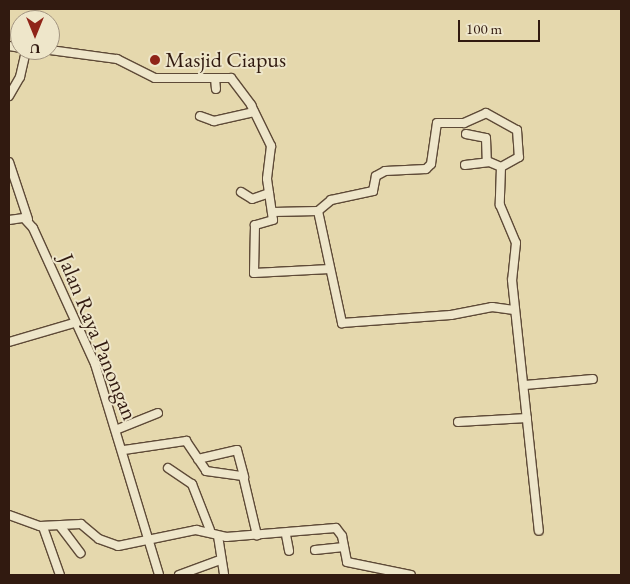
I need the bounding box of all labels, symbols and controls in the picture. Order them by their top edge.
north arrow [10,10,60,60]
scale bar [460,10,542,42]
text: 100 m [466,19,502,38]
text: U [30,40,40,58]
place label: Masjid Ciapus [165,47,286,73]
marker: Masjid Ciapus [149,54,161,66]
street label: Jalan Raya Panongan [53,250,143,424]

